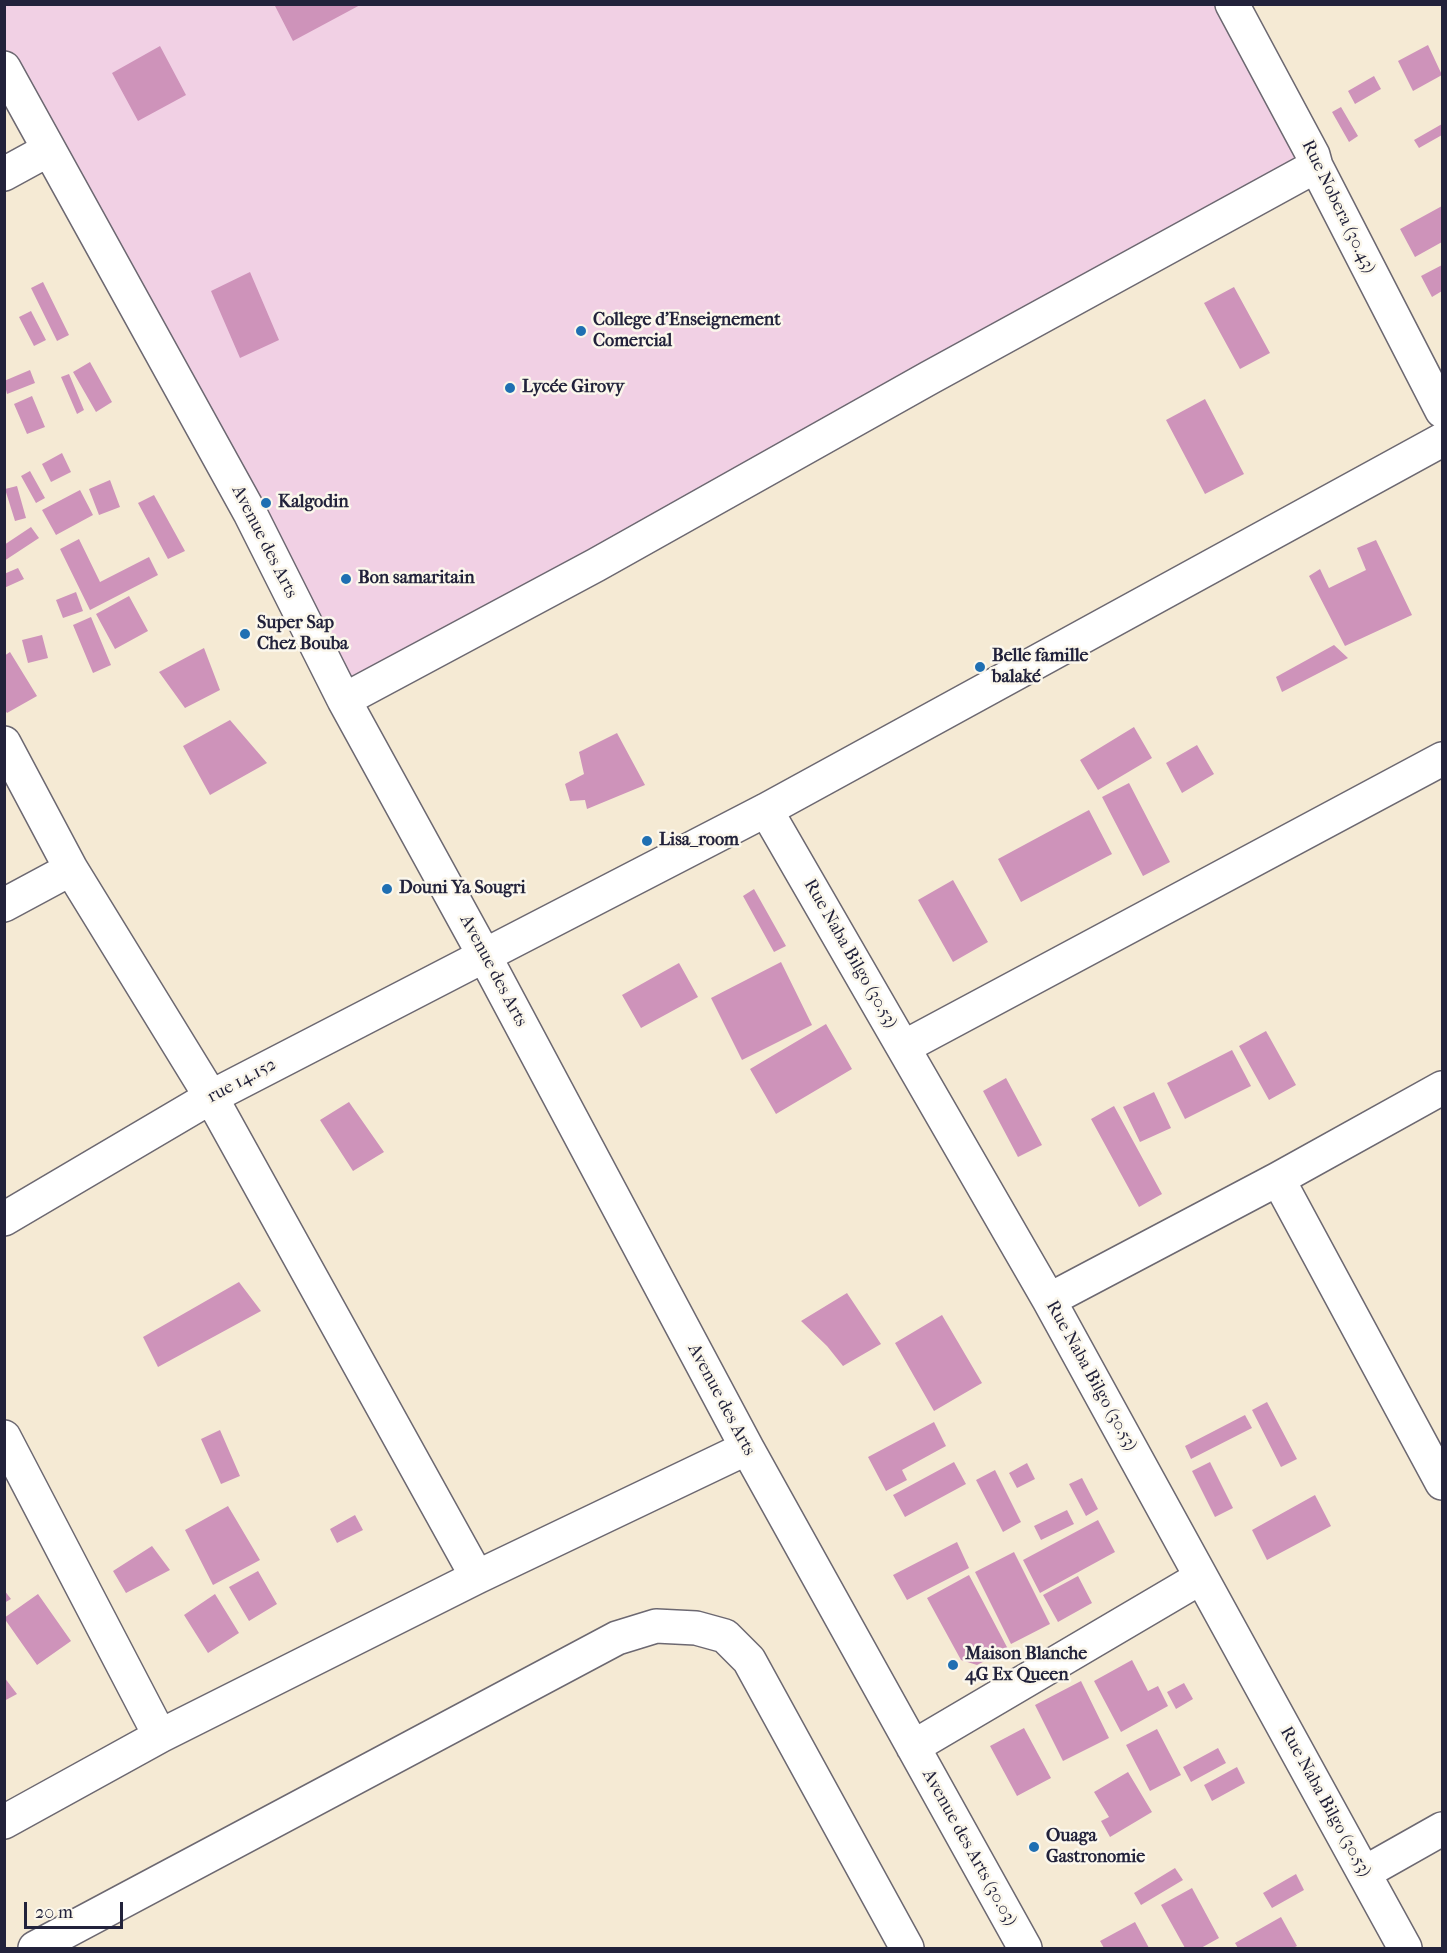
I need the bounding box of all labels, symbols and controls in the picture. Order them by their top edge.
street label: Rue Nobera (30.43) [1296,137,1380,277]
place label: College d'Enseignement Comercial [593,310,781,352]
marker: College d'Enseignement Comercial [574,324,588,338]
place label: Lycée Girovy [522,377,624,399]
marker: Lycée Girovy [503,381,517,395]
street label: Avenue des Arts [226,482,302,602]
place label: Kalgodin [278,492,349,514]
marker: Kalgodin [259,496,273,510]
place label: Bon samaritain [358,568,475,590]
marker: Bon samaritain [339,572,353,586]
place label: Super Sap Chez Bouba [257,613,348,656]
marker: Super Sap Chez Bouba [238,627,252,641]
place label: Belle famille balaké [992,646,1088,688]
marker: Belle famille balaké [973,660,987,674]
place label: Lisa_room [659,830,739,852]
marker: Lisa_room [640,834,654,848]
street label: Rue Naba Bilgo (30.53) [799,876,901,1032]
place label: Douni Ya Sougri [399,878,526,900]
marker: Douni Ya Sougri [380,882,394,896]
street label: Avenue des Arts [454,911,532,1031]
street label: rue 14.152 [204,1054,280,1108]
street label: Rue Naba Bilgo (30.53) [1041,1297,1141,1455]
street label: Avenue des Arts [682,1340,760,1460]
place label: Maison Blanche 4G Ex Queen [965,1644,1087,1686]
marker: Maison Blanche 4G Ex Queen [946,1658,960,1672]
street label: Rue Naba Bilgo (30.53) [1275,1723,1375,1881]
street label: Avenue des Arts (30.03) [917,1766,1021,1930]
place label: Ouaga Gastronomie [1046,1826,1145,1868]
marker: Ouaga Gastronomie [1027,1840,1041,1854]
scale bar [27,1890,126,1928]
text: 20 m [35,1902,73,1923]

